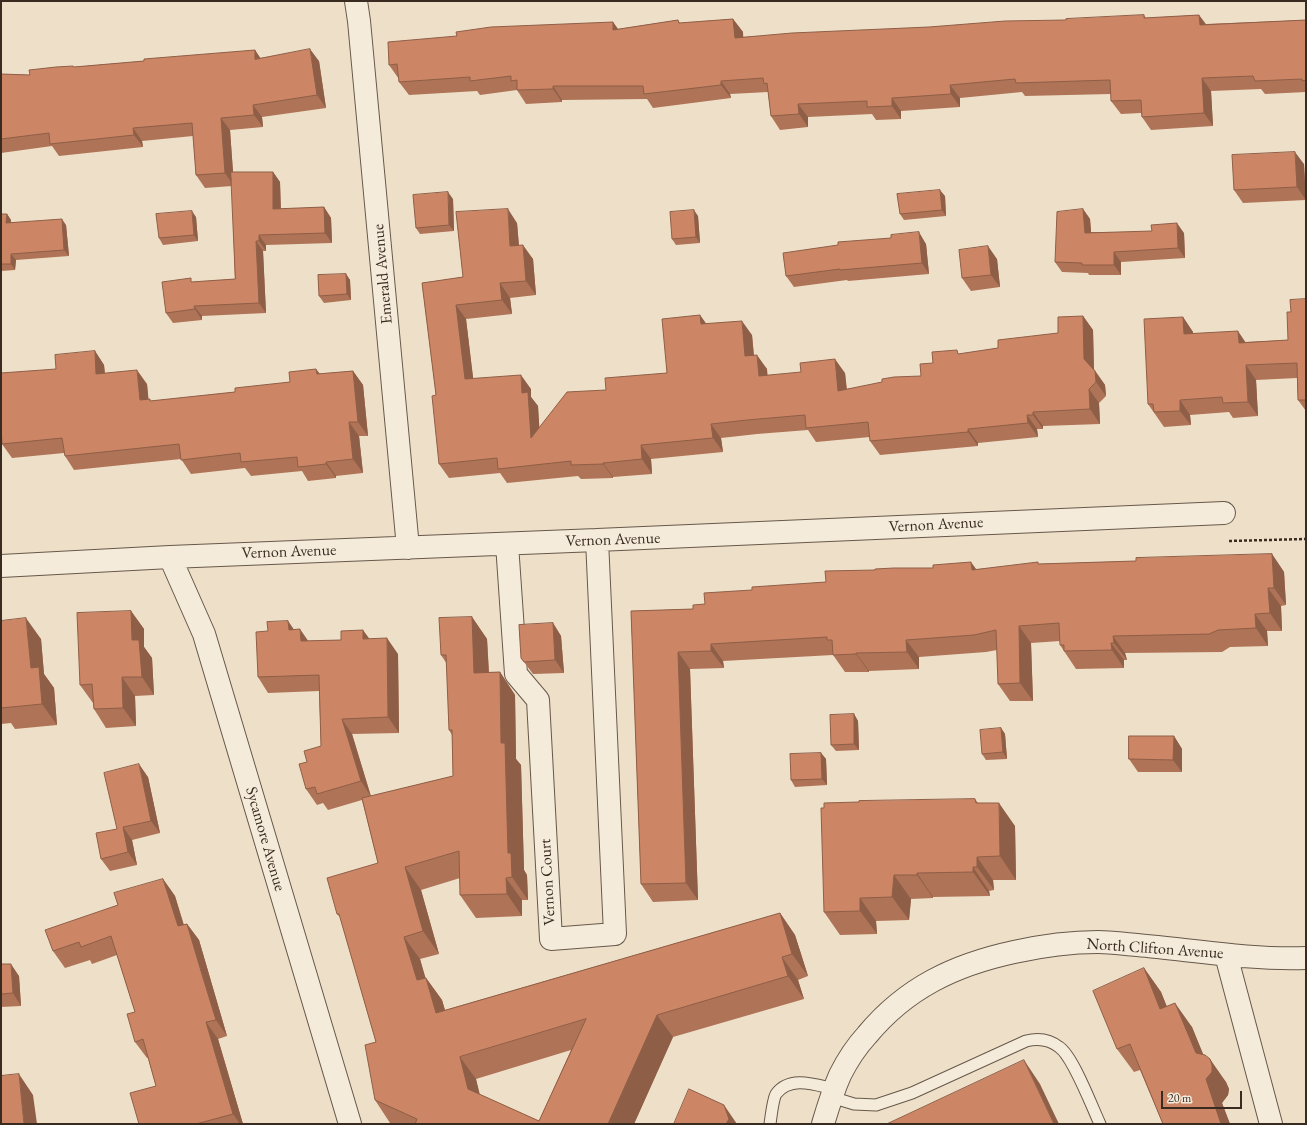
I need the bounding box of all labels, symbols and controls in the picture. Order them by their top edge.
street label: Emerald Avenue [369,223,397,325]
street label: Vernon Avenue [888,513,984,537]
street label: Vernon Avenue [565,529,661,551]
street label: Vernon Avenue [241,541,337,563]
street label: Sycamore Avenue [241,785,289,893]
street label: Vernon Court [536,838,560,926]
street label: North Clifton Avenue [1086,935,1224,963]
scale bar [1163,1083,1244,1109]
text: 20 m [1168,1090,1191,1106]

